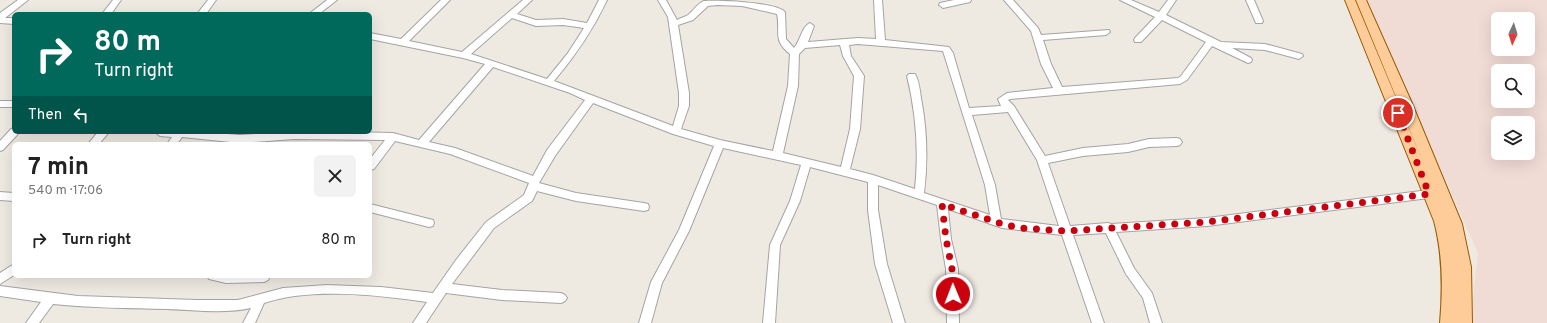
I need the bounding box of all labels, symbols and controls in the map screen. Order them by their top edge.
north arrow [1491,12,1535,56]
map controls [1491,12,1535,160]
text: 80 m [94,25,161,61]
icon: right [28,28,80,80]
text: Turn right [94,60,174,83]
button: search [1491,64,1535,108]
pin [1381,96,1415,130]
icon: arrive [1387,102,1409,124]
icon: left [70,104,92,126]
text: Then [28,106,62,125]
button: layers [1491,116,1535,160]
text: 7 min [28,153,89,183]
button: close [314,155,356,197]
text: 540 m · 17:06 [28,183,103,199]
icon: right [28,229,50,251]
text: Turn right [62,231,131,250]
text: 80 m [321,231,356,250]
position arrow [932,273,974,315]

